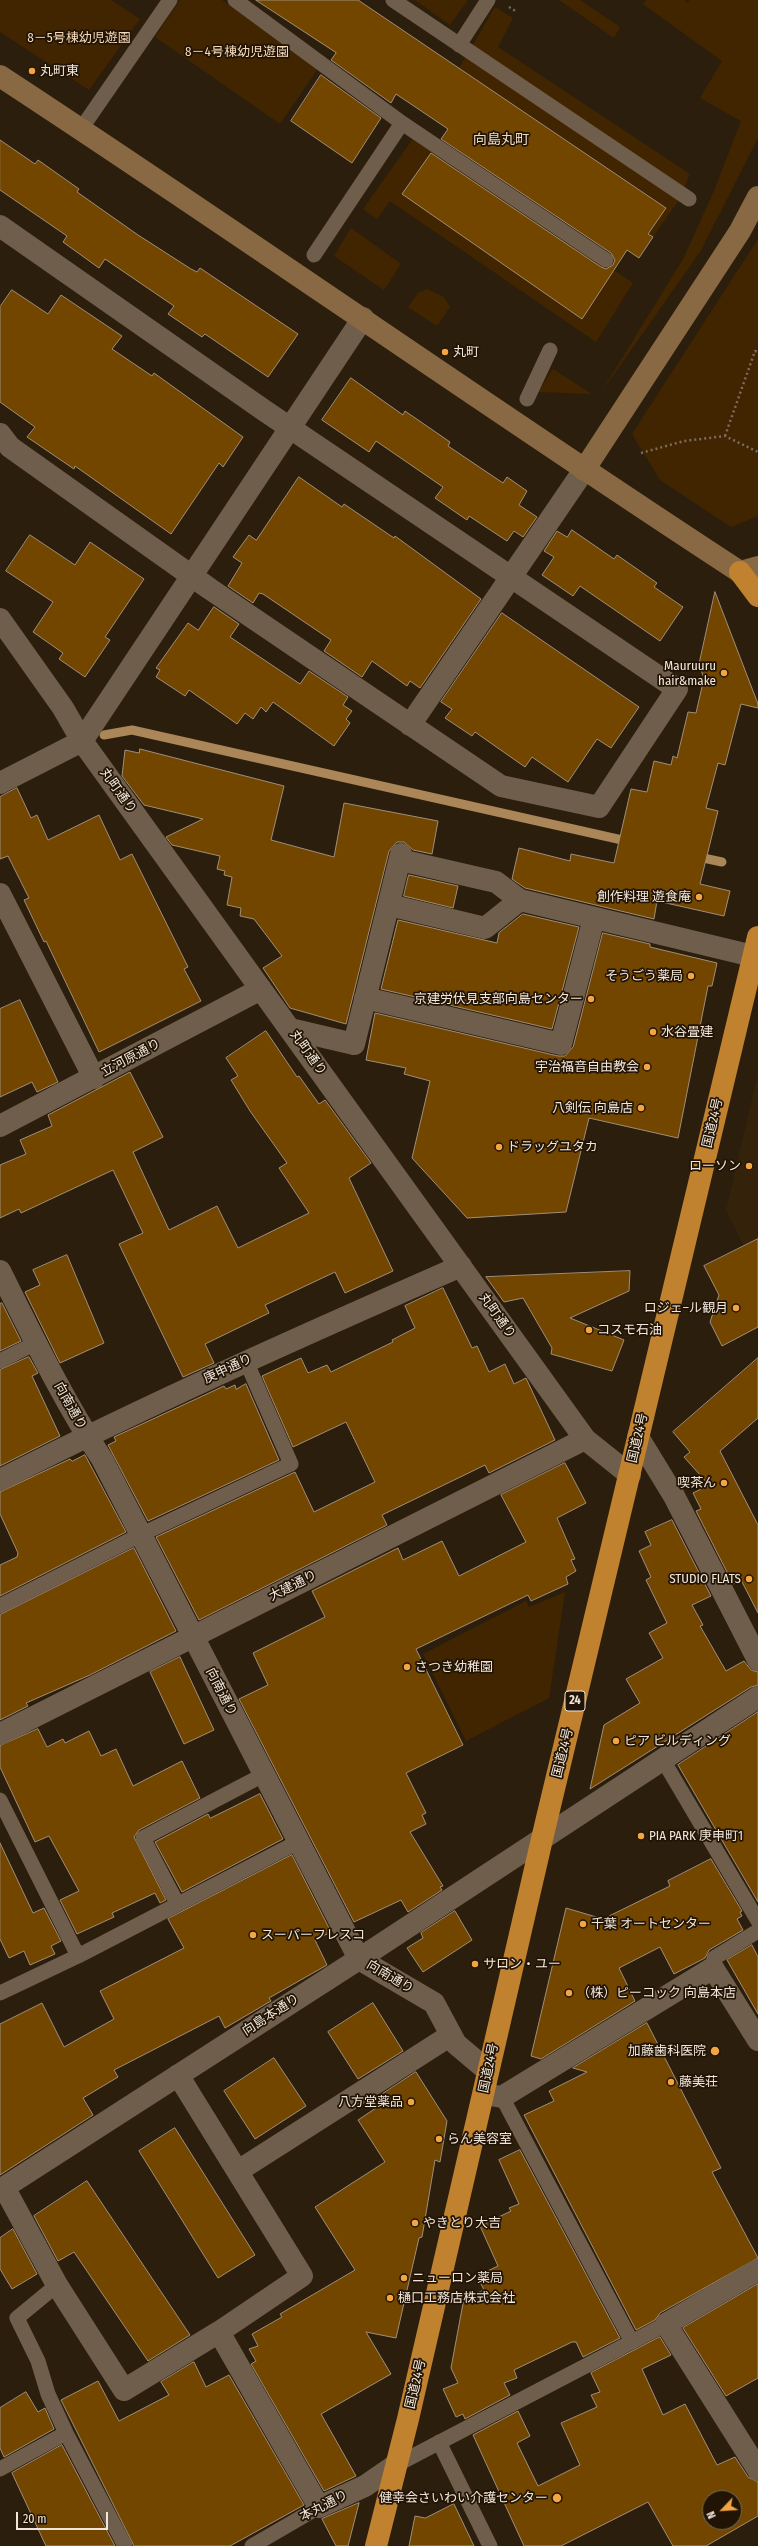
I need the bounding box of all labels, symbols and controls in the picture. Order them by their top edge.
park label: 8－5号棟幼児遊園 [27,30,131,46]
park label: 8－4号棟幼児遊園 [185,44,289,60]
place label: 丸町東 [40,63,79,79]
marker: 丸町東 [27,66,37,76]
district label: 向島丸町 [473,132,529,148]
place label: 丸町 [453,344,479,360]
marker: 丸町 [440,347,450,357]
place label: Mauruuru hair&make [658,658,716,689]
marker: Mauruuru hair&make [719,668,729,678]
street label: 丸町通り [96,765,140,817]
place label: 創作料理 遊食庵 [597,889,691,905]
marker: 創作料理 遊食庵 [694,892,704,902]
place label: そうごう薬局 [605,968,683,984]
marker: そうごう薬局 [686,971,696,981]
place label: 京建労伏見支部向島センター [414,991,583,1007]
marker: 京建労伏見支部向島センター [586,994,596,1004]
place label: 水谷畳建 [661,1024,713,1040]
street label: 丸町通り [286,1027,330,1079]
marker: 水谷畳建 [648,1027,658,1037]
street label: 立河原通り [99,1036,163,1080]
place label: 宇治福音自由教会 [535,1059,639,1075]
marker: 宇治福音自由教会 [642,1062,652,1072]
street label: 国道24号 [700,1097,726,1149]
place label: 八剣伝 向島店 [552,1100,633,1116]
marker: 八剣伝 向島店 [636,1103,646,1113]
place label: ドラッグユタカ [507,1139,598,1155]
marker: ドラッグユタカ [494,1142,504,1152]
place label: ローソン [689,1158,741,1174]
marker: ローソン [744,1161,754,1171]
street label: 丸町通り [475,1290,519,1342]
place label: ロジェ―ル観月 [644,1300,728,1316]
marker: ロジェ―ル観月 [731,1303,741,1313]
place label: コスモ石油 [597,1322,662,1338]
marker: コスモ石油 [584,1325,594,1335]
street label: 庚申通り [201,1351,255,1387]
street label: 向南通り [51,1379,89,1433]
street label: 国道24号 [625,1412,651,1464]
place label: 喫茶ん [677,1475,716,1491]
marker: 喫茶ん [719,1478,729,1488]
street label: 大建通り [266,1567,320,1605]
place label: STUDIO FLATS [669,1571,741,1587]
marker: STUDIO FLATS [744,1574,754,1584]
place label: さつき幼稚園 [415,1659,493,1675]
marker: さつき幼稚園 [402,1662,412,1672]
street label: 向南通り [202,1665,240,1719]
road number: 24 [565,1691,585,1711]
street label: 国道24号 [549,1726,577,1780]
place label: ピア ビルディング [624,1733,731,1749]
marker: ピア ビルディング [611,1736,621,1746]
place label: PIA PARK 庚申町1 [649,1828,743,1844]
marker: PIA PARK 庚申町1 [636,1831,646,1841]
place label: 千葉 オートセンター [591,1916,711,1932]
marker: 千葉 オートセンター [578,1919,588,1929]
place label: スーパーフレスコ [261,1927,365,1943]
marker: スーパーフレスコ [248,1930,258,1940]
place label: サロン・ユー [483,1956,561,1972]
street label: 向南通り [364,1957,416,1997]
marker: サロン・ユー [470,1959,480,1969]
place label: （株）ピーコック 向島本店 [577,1985,736,2001]
marker: （株）ピーコック 向島本店 [564,1988,574,1998]
street label: 向島本通り [239,1991,303,2039]
street label: 国道24号 [476,2042,502,2094]
place label: 加藤歯科医院 [628,2043,706,2059]
marker: 加藤歯科医院 [709,2045,721,2057]
place label: 藤美荘 [679,2074,718,2090]
marker: 藤美荘 [666,2077,676,2087]
place label: 八方堂薬品 [338,2094,403,2110]
marker: 八方堂薬品 [406,2097,416,2107]
place label: らん美容室 [447,2131,512,2147]
marker: らん美容室 [434,2134,444,2144]
place label: やきとり大吉 [423,2215,501,2231]
marker: やきとり大吉 [410,2218,420,2228]
place label: ニューロン薬局 [412,2270,503,2286]
marker: ニューロン薬局 [399,2273,409,2283]
place label: 樋口工務店株式会社 [398,2290,515,2306]
marker: 樋口工務店株式会社 [385,2293,395,2303]
street label: 国道24号 [403,2358,429,2410]
street label: 本丸通り [297,2487,351,2525]
place label: 健幸会さいわい介護センター [379,2490,548,2506]
north arrow [702,2490,742,2530]
marker: 健幸会さいわい介護センター [551,2492,563,2504]
scale bar [18,2504,110,2530]
text: N [704,2509,719,2521]
text: 20 m [23,2512,47,2526]

